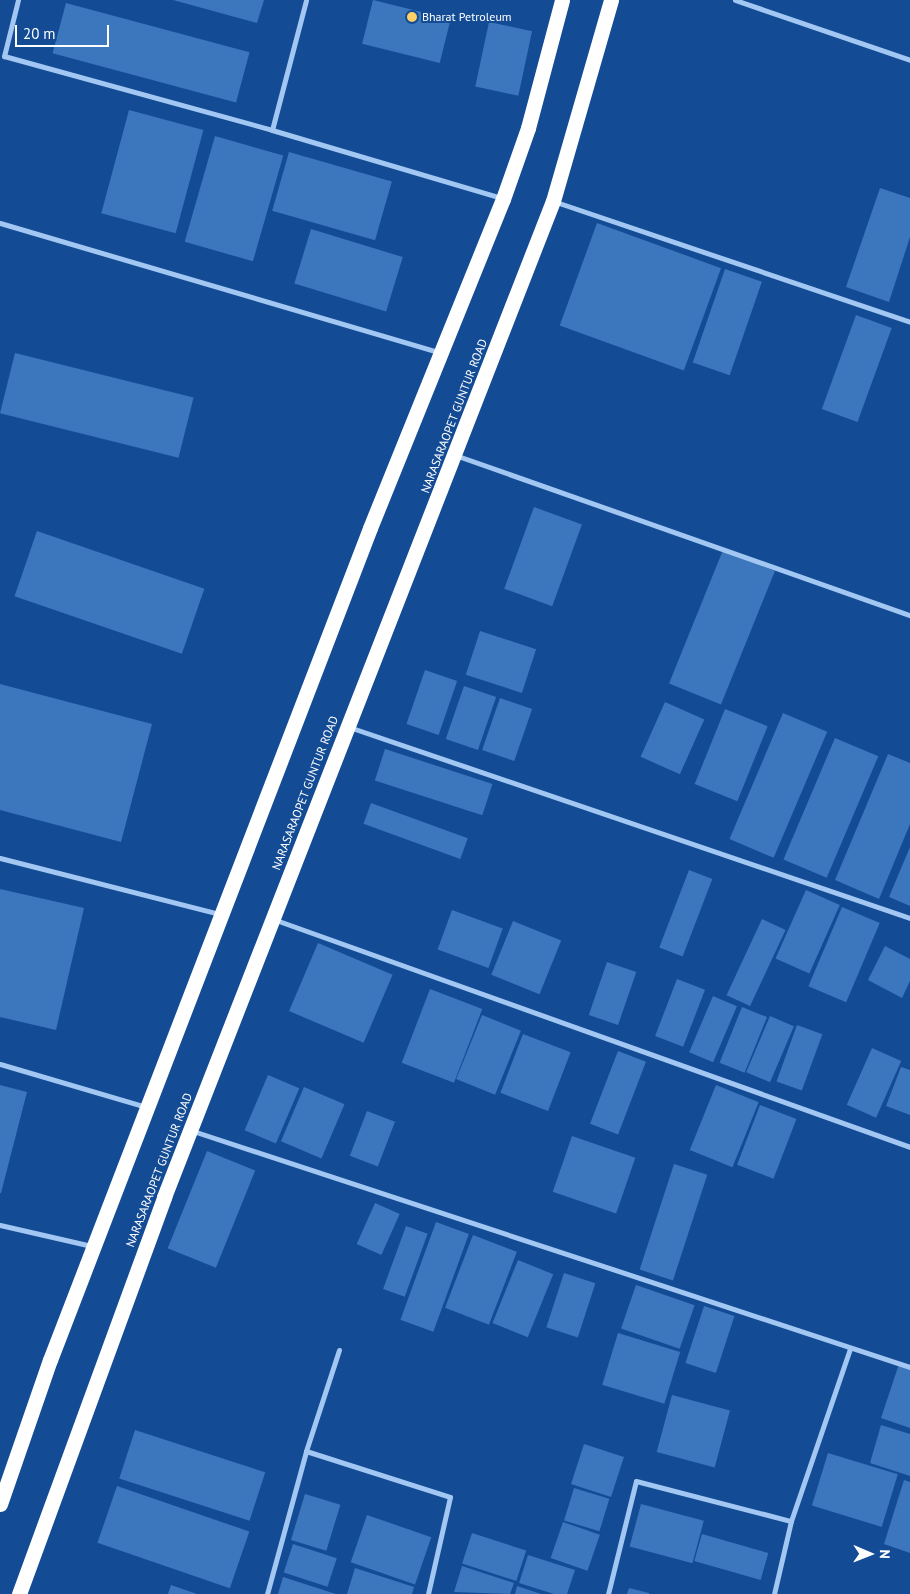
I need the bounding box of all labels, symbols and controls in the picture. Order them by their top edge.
place label: Bharat Petroleum [422,10,512,24]
marker: Bharat Petroleum [406,11,418,23]
scale bar [18,15,111,47]
text: 20 m [23,24,56,43]
street label: NARASARAOPET GUNTUR ROAD [418,337,490,495]
street label: NARASARAOPET GUNTUR ROAD [269,714,341,872]
street label: NARASARAOPET GUNTUR ROAD [123,1091,195,1249]
north arrow [845,1529,895,1579]
text: N [876,1549,894,1559]

